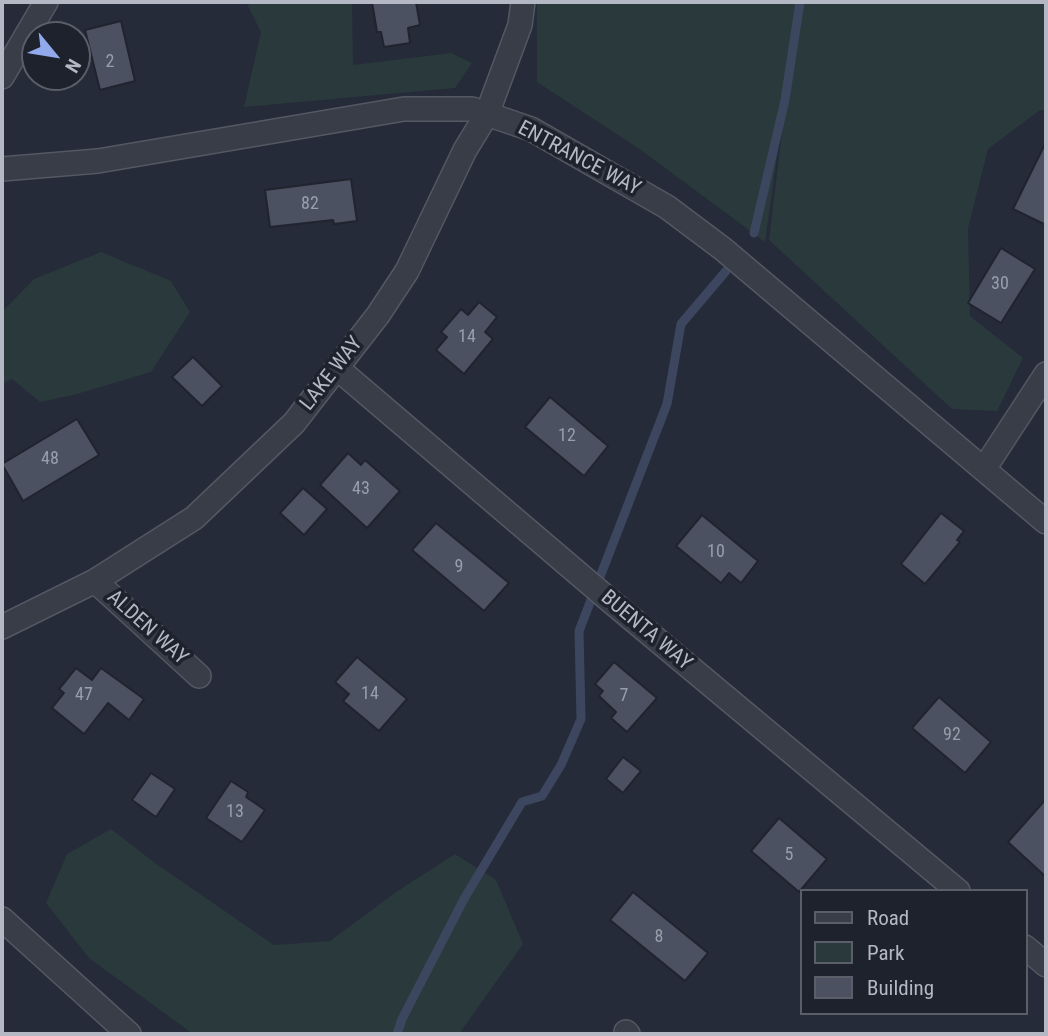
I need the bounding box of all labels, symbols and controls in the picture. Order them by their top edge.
north arrow [21,21,91,91]
house number: 2 [106,51,114,73]
text: N [60,55,86,77]
street label: ENTRANCE WAY [513,116,645,202]
house number: 82 [301,193,319,215]
house number: 30 [991,273,1009,295]
house number: 14 [458,326,476,348]
street label: LAKE WAY [295,332,369,416]
house number: 12 [558,425,576,447]
house number: 48 [41,448,59,470]
house number: 43 [352,478,370,500]
house number: 10 [707,541,725,563]
house number: 9 [455,556,463,578]
street label: ALDEN WAY [101,585,193,671]
street label: BUENTA WAY [595,586,697,676]
house number: 14 [361,683,379,705]
house number: 47 [75,684,93,706]
house number: 7 [620,685,628,707]
house number: 92 [943,724,961,746]
house number: 13 [226,801,244,823]
house number: 5 [785,844,793,866]
legend [800,889,1027,1015]
text: Road [867,906,909,930]
house number: 8 [655,926,663,948]
text: Park [867,941,904,965]
text: Building [867,976,934,1000]

